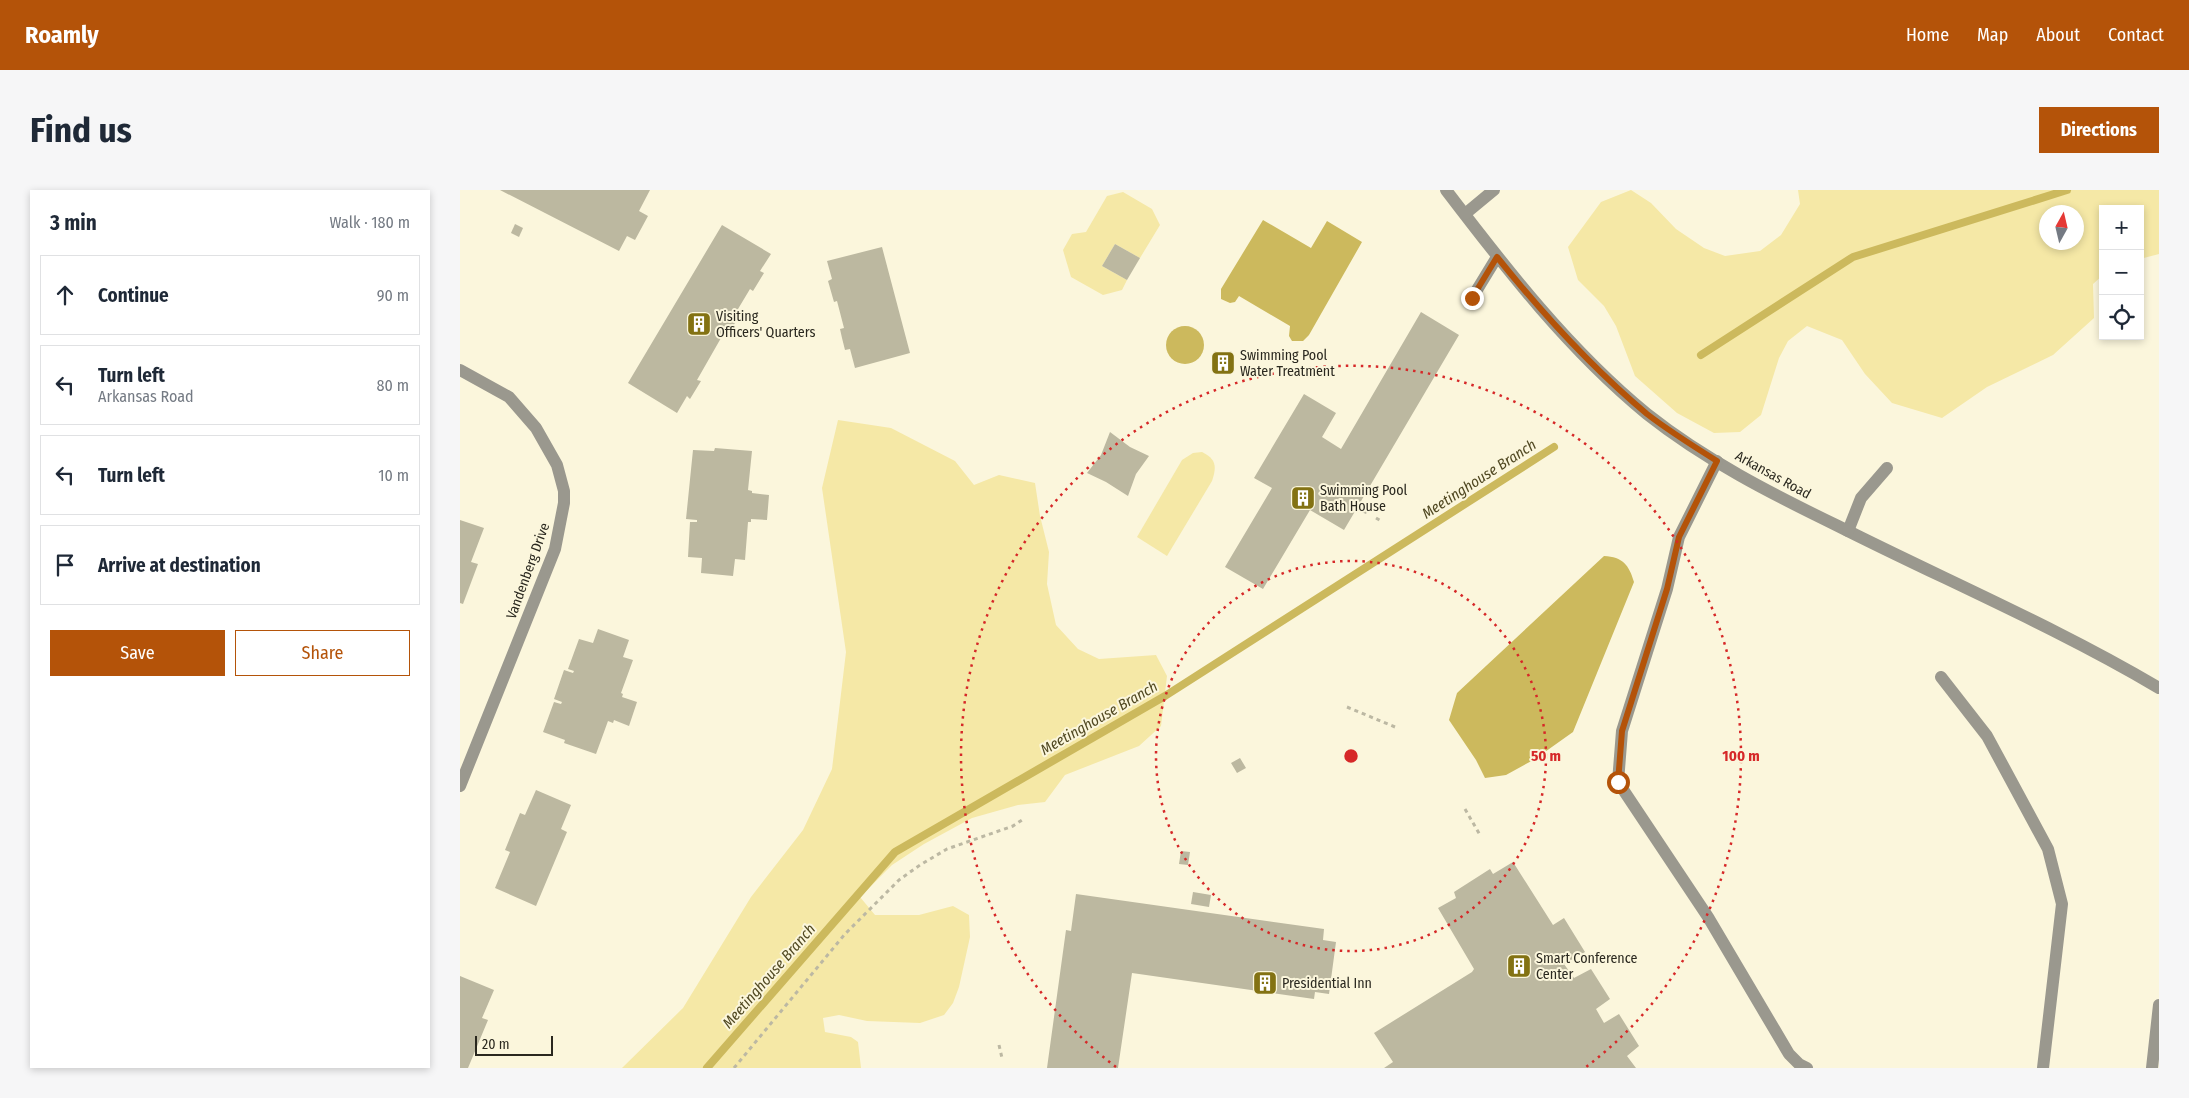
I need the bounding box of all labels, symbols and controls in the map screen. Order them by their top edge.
text: Roamly [25,21,99,49]
text: Home [1906,24,1949,46]
text: Map [1977,24,2008,46]
text: About [2036,24,2080,46]
text: Contact [2108,24,2164,46]
button: Directions [2039,107,2159,153]
text: Find us [30,109,132,151]
north arrow [2039,205,2084,250]
map controls [2099,205,2144,340]
button: + [2099,205,2144,250]
text: 3 min [50,210,97,236]
text: Walk · 180 m [330,213,410,232]
button: − [2099,250,2144,295]
icon: ahead [51,281,79,309]
text: Continue [98,284,169,307]
text: 90 m [377,286,409,305]
route end [1461,287,1484,310]
button: locate [2099,295,2144,340]
place label: Visiting Officers' Quarters [716,308,815,341]
building icon: Visiting Officers' Quarters [686,311,712,337]
place label: Swimming Pool Water Treatment [1240,347,1335,380]
building icon: Swimming Pool Water Treatment [1210,350,1236,376]
text: Turn left [98,364,165,387]
icon: left [51,371,79,399]
text: 80 m [377,376,409,395]
text: Arkansas Road [98,387,194,406]
water label: Meetinghouse Branch [1419,435,1539,523]
street label: Arkansas Road [1732,447,1814,503]
icon: left [51,461,79,489]
text: Turn left [98,464,165,487]
text: 10 m [378,466,409,485]
place label: Swimming Pool Bath House [1320,482,1408,515]
building icon: Swimming Pool Bath House [1290,485,1316,511]
street label: Vandenberg Drive [503,520,553,621]
icon: arrive [51,551,79,579]
text: Arrive at destination [98,554,261,577]
button: Save [50,630,225,676]
button: Share [235,630,410,676]
water label: Meetinghouse Branch [1037,677,1161,759]
centre of rings [1342,747,1360,765]
text: 50 m [1531,747,1561,765]
text: 100 m [1722,747,1760,765]
route start [1607,771,1630,794]
water label: Meetinghouse Branch [719,920,819,1032]
place label: Smart Conference Center [1536,950,1637,983]
building icon: Smart Conference Center [1506,953,1532,979]
building icon: Presidential Inn [1252,970,1278,996]
place label: Presidential Inn [1282,975,1372,992]
scale bar [475,1033,552,1056]
text: 20 m [482,1036,510,1053]

